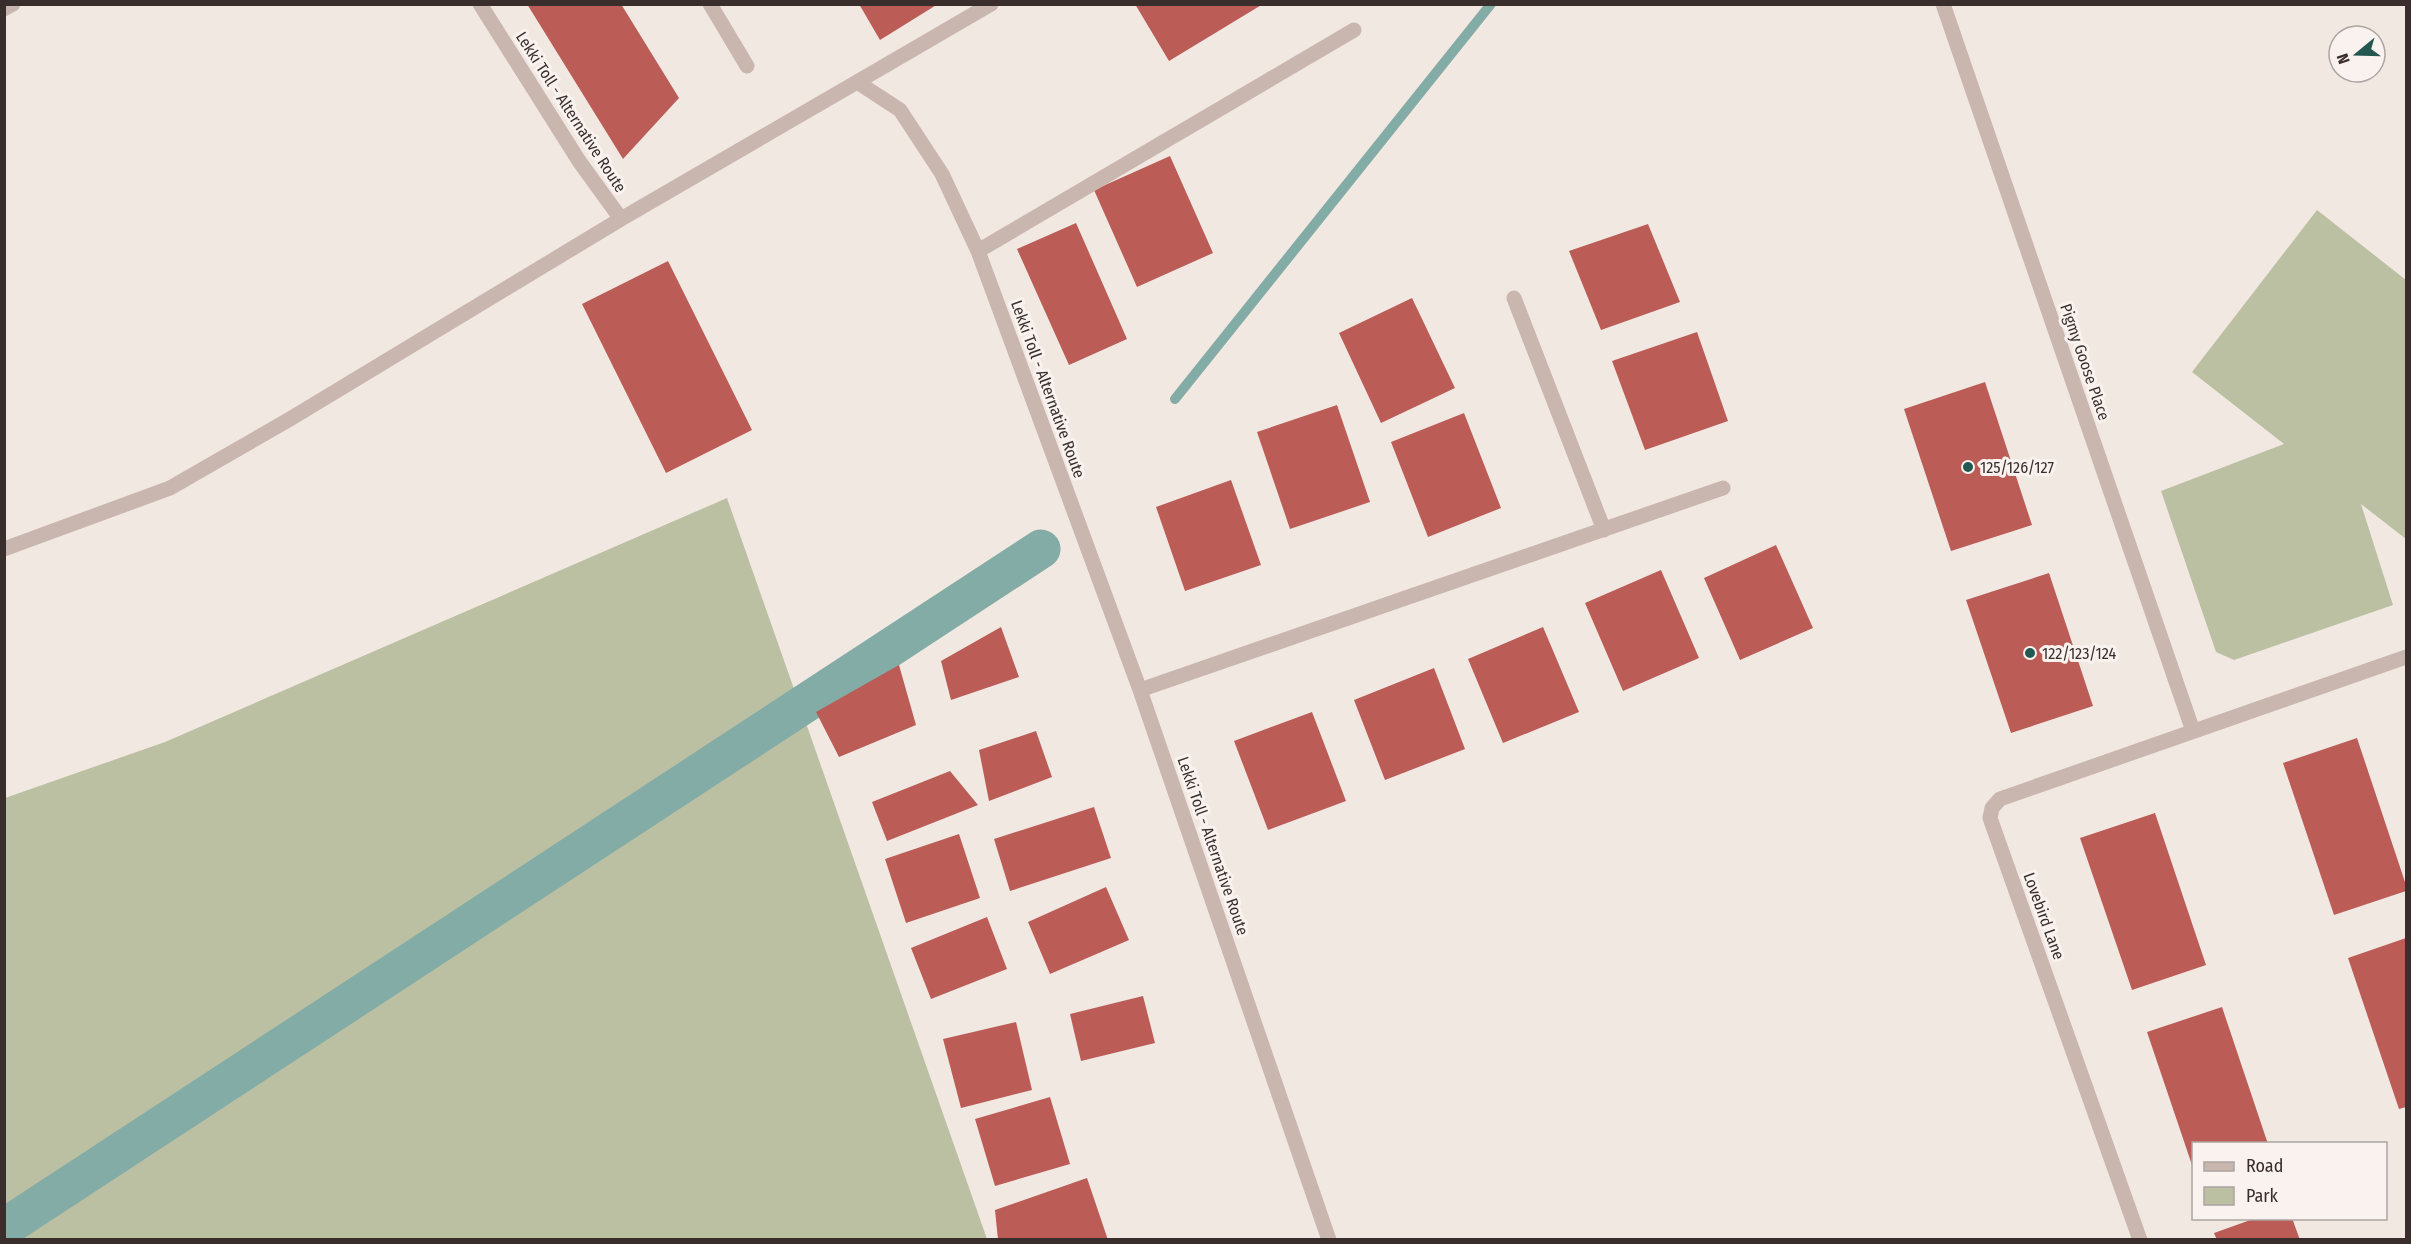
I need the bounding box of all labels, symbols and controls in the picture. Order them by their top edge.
north arrow [2327,24,2387,84]
street label: Lekki Toll - Alternative Route [512,28,630,196]
text: N [2333,51,2354,66]
street label: Lekki Toll - Alternative Route [1007,298,1089,481]
street label: Pigmy Goose Place [2056,301,2114,423]
place label: 125/126/127 [1980,458,2054,477]
marker: 125/126/127 [1961,460,1975,474]
place label: 122/123/124 [2042,644,2117,663]
marker: 122/123/124 [2023,646,2037,660]
street label: Lekki Toll - Alternative Route [1173,754,1253,938]
street label: Lovebird Lane [2019,870,2069,962]
legend [2192,1142,2387,1220]
text: Road [2246,1155,2283,1177]
text: Park [2246,1185,2279,1207]

